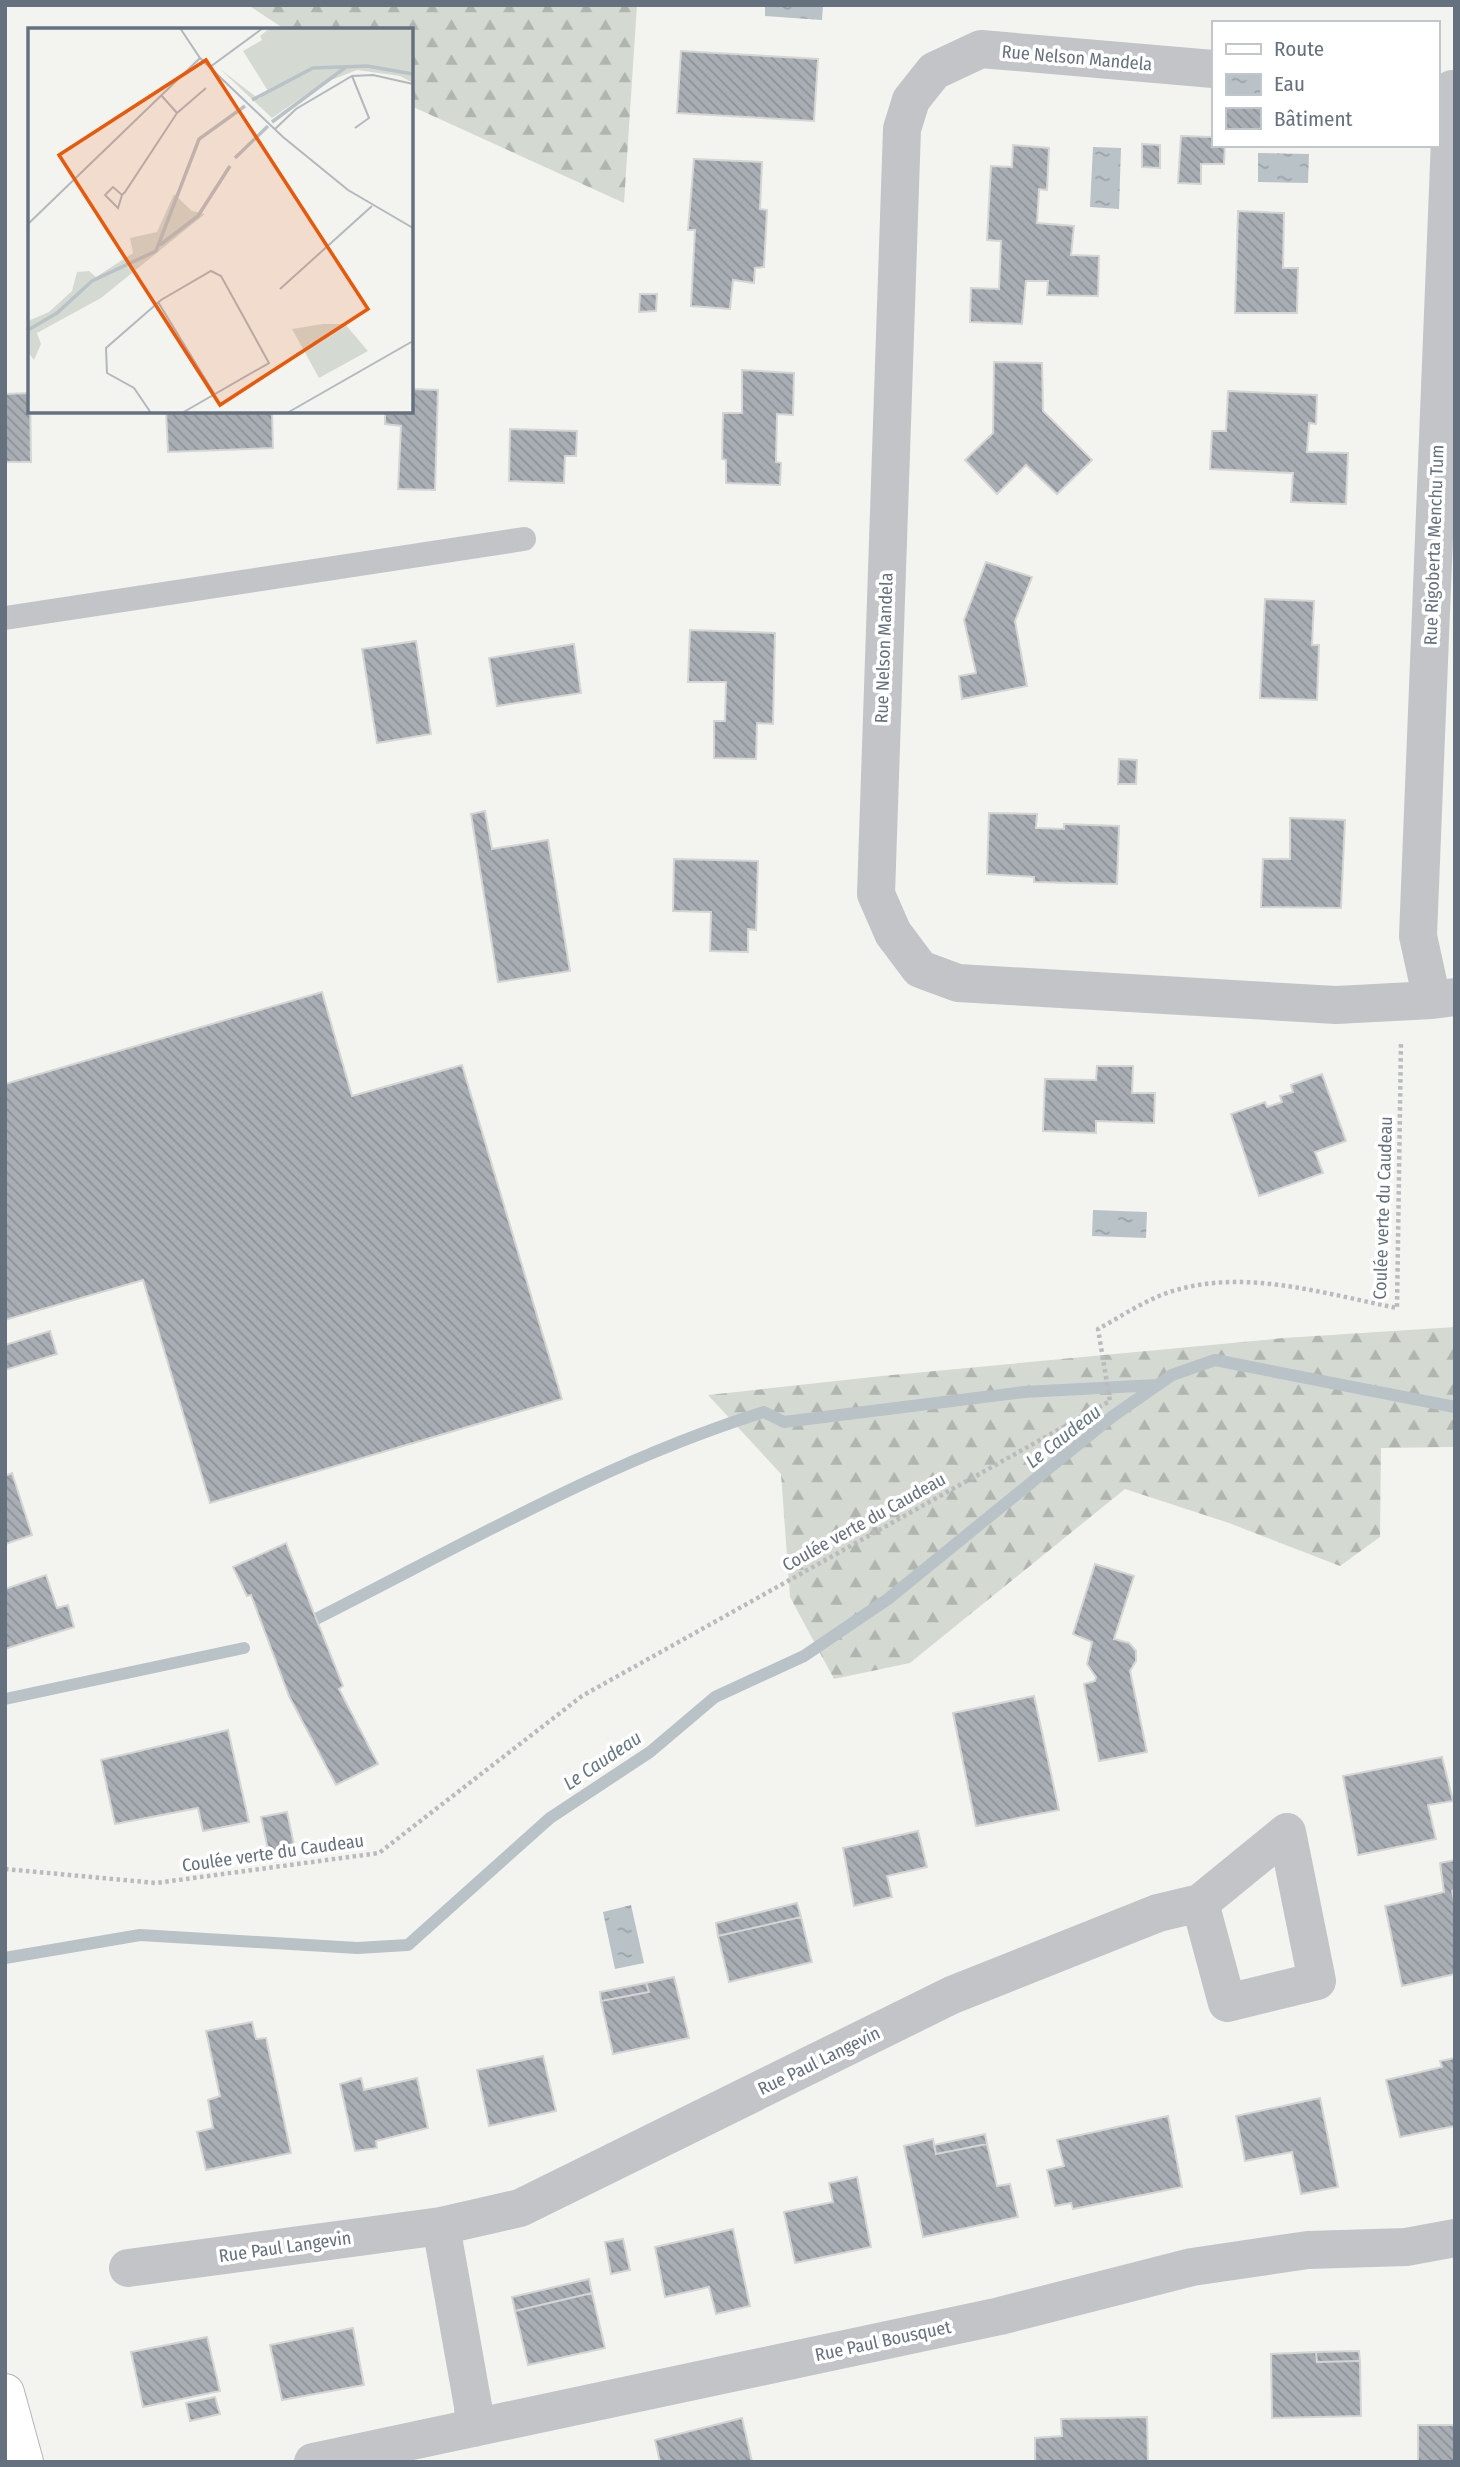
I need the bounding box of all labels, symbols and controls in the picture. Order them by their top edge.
legend [1212,21,1439,147]
inset map [28,28,413,413]
text: Route [1274,36,1324,62]
street label: Rue Nelson Mandela [1001,40,1153,76]
text: Eau [1274,71,1305,97]
text: Bâtiment [1274,106,1353,132]
street label: Rue Rigoberta Menchu Tum [1420,444,1448,646]
street label: Rue Nelson Mandela [870,572,898,724]
street label: Coulée verte du Caudeau [1369,1116,1397,1300]
water label: Le Caudeau [1021,1400,1105,1473]
street label: Coulée verte du Caudeau [779,1468,949,1576]
water label: Le Caudeau [559,1726,646,1795]
street label: Coulée verte du Caudeau [181,1829,365,1877]
street label: Rue Paul Langevin [754,2022,884,2100]
street label: Rue Paul Langevin [218,2227,352,2267]
street label: Rue Paul Bousquet [813,2316,953,2366]

